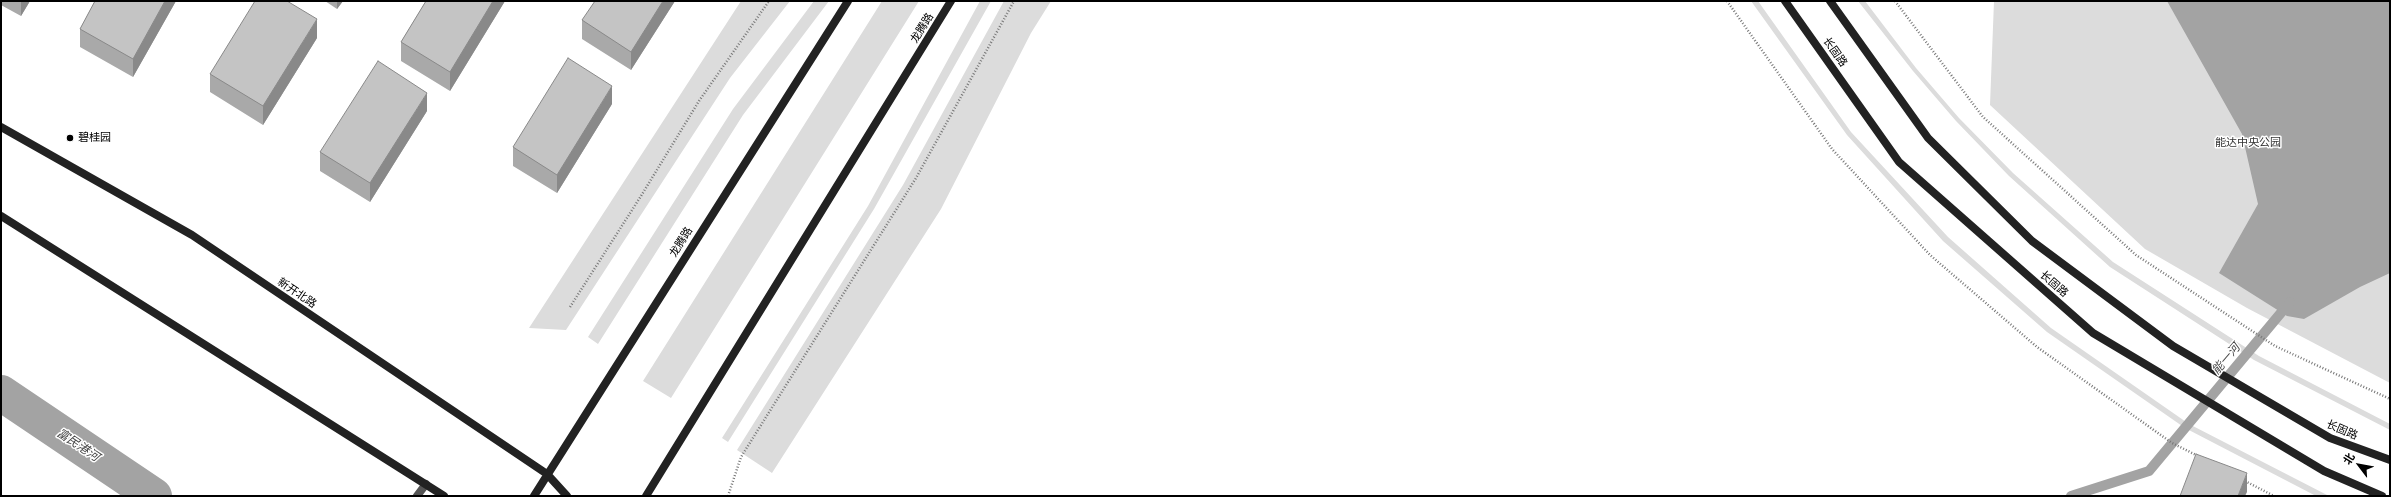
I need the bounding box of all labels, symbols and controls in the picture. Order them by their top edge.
street label: 龙腾路 [908,11,936,45]
street label: 长固路 [1820,35,1850,69]
place label: 碧桂园 [78,131,111,145]
marker: 碧桂园 [65,133,75,143]
park label: 能达中央公园 [2215,136,2281,150]
street label: 龙腾路 [667,225,695,259]
street label: 长固路 [2037,268,2071,300]
street label: 新开北路 [275,275,319,311]
water label: 能一河 [2209,341,2243,377]
street label: 长固路 [2324,417,2360,443]
water label: 富民港河 [54,426,102,464]
north arrow [2339,445,2379,485]
text: 北 [2341,451,2357,466]

